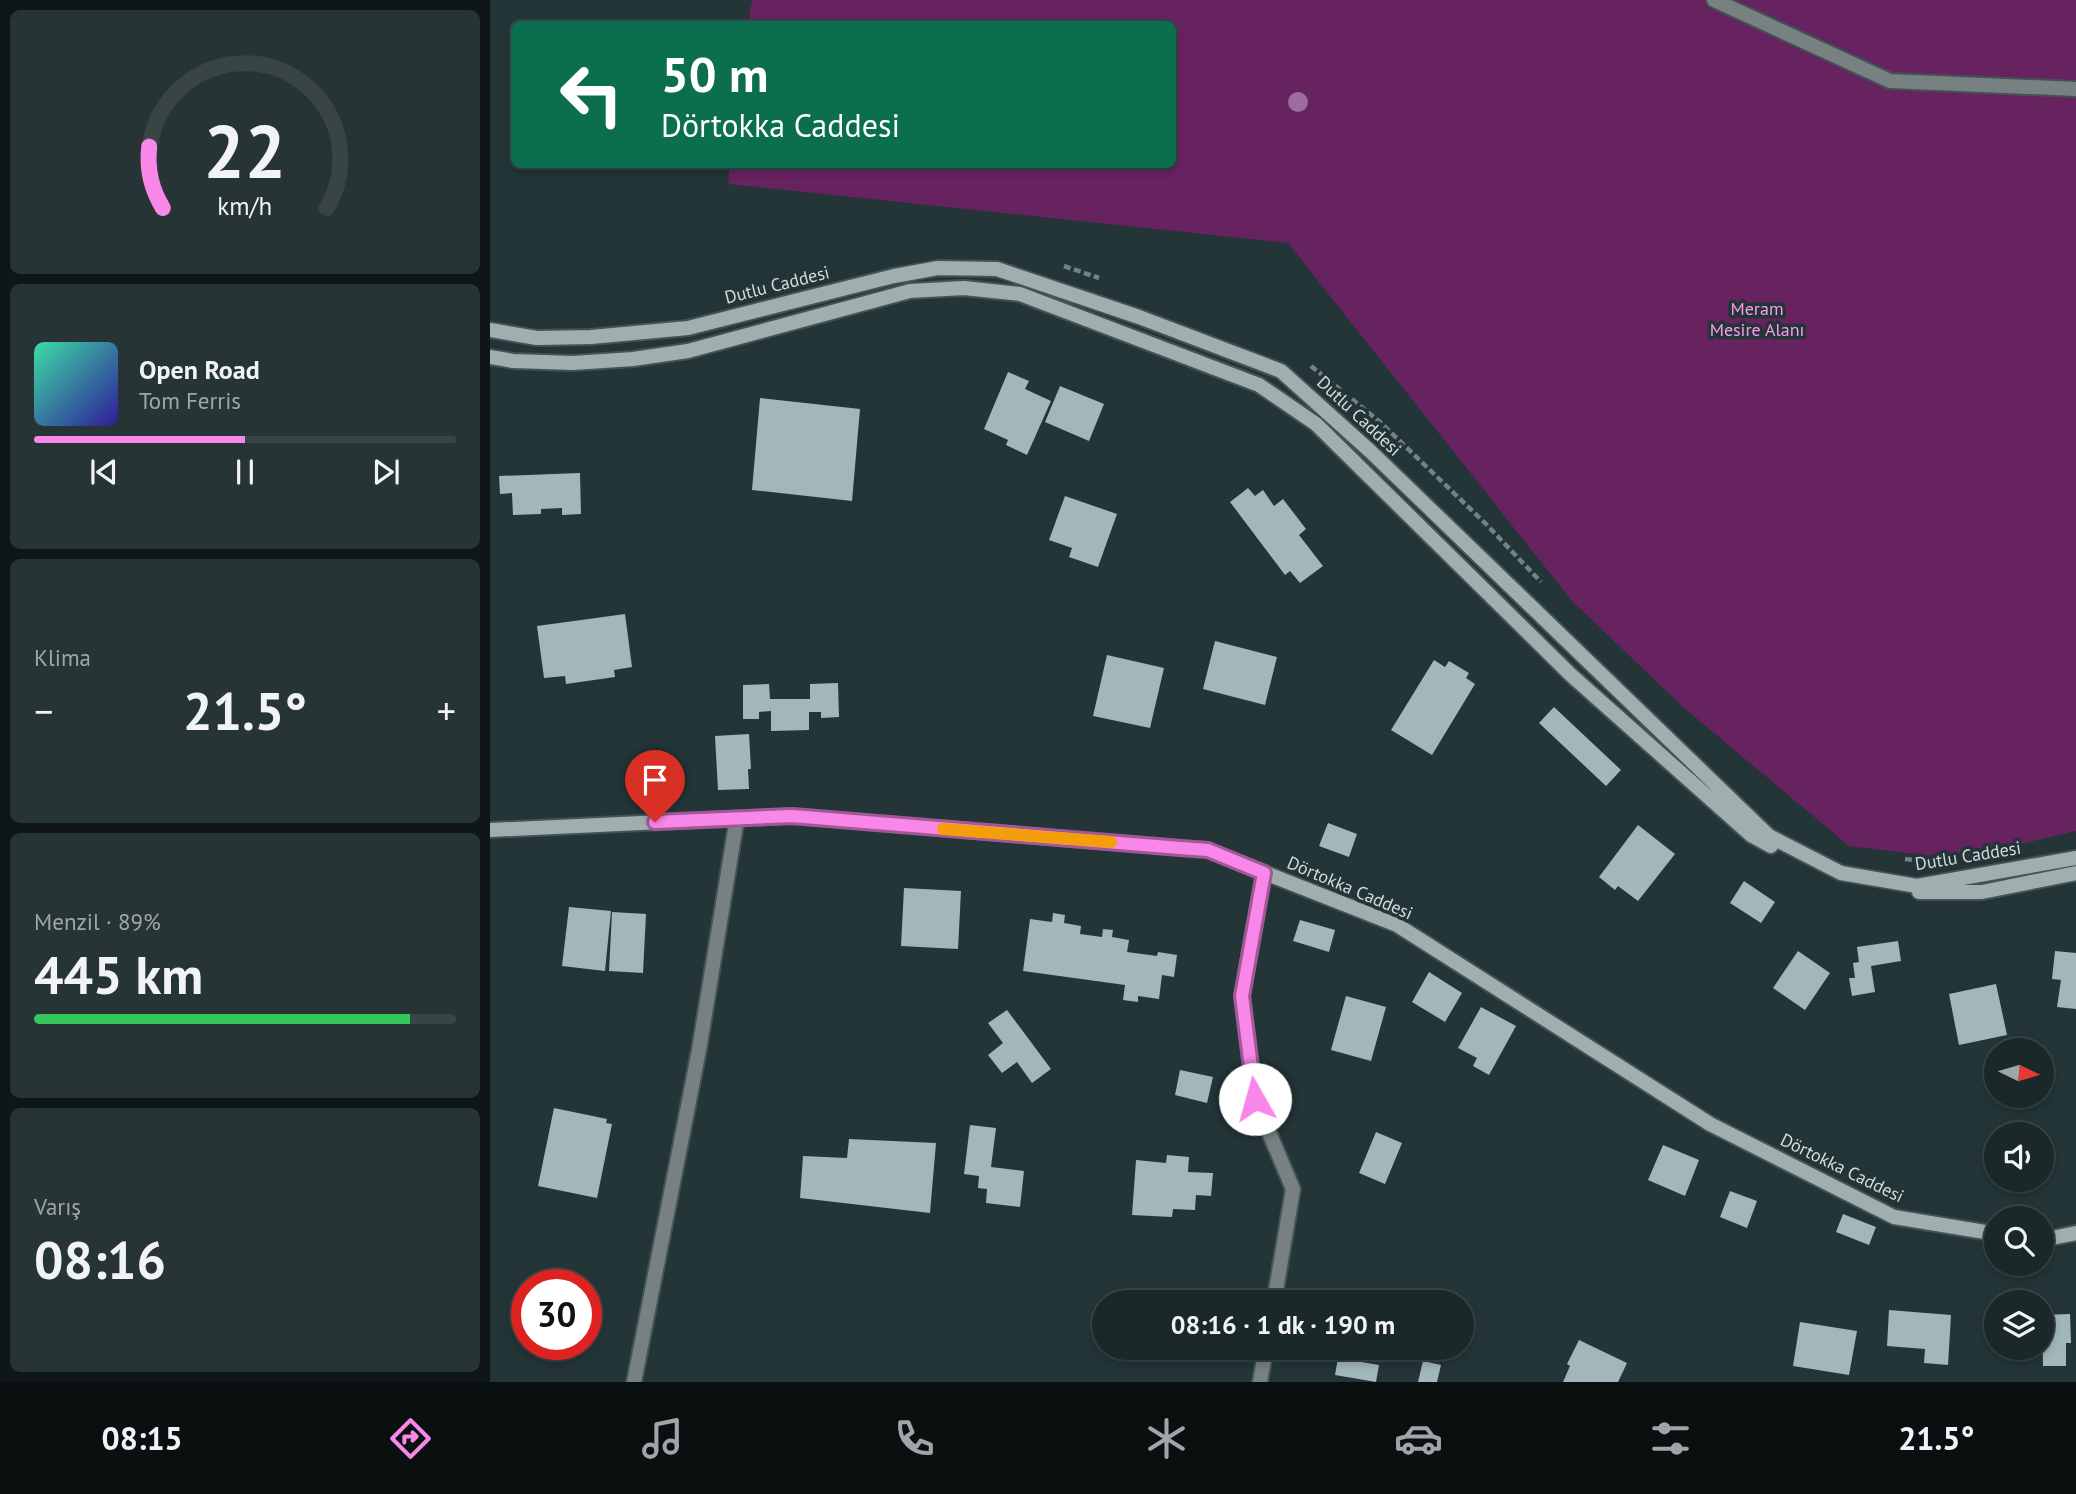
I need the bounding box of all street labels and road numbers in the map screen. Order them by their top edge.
street label: Dutlu Caddesi [722,260,832,309]
street label: Dutlu Caddesi [1312,371,1406,461]
street label: Dutlu Caddesi [1913,836,2023,875]
street label: Dörtokka Caddesi [1284,851,1417,924]
street label: Dörtokka Caddesi [1777,1128,1908,1207]

